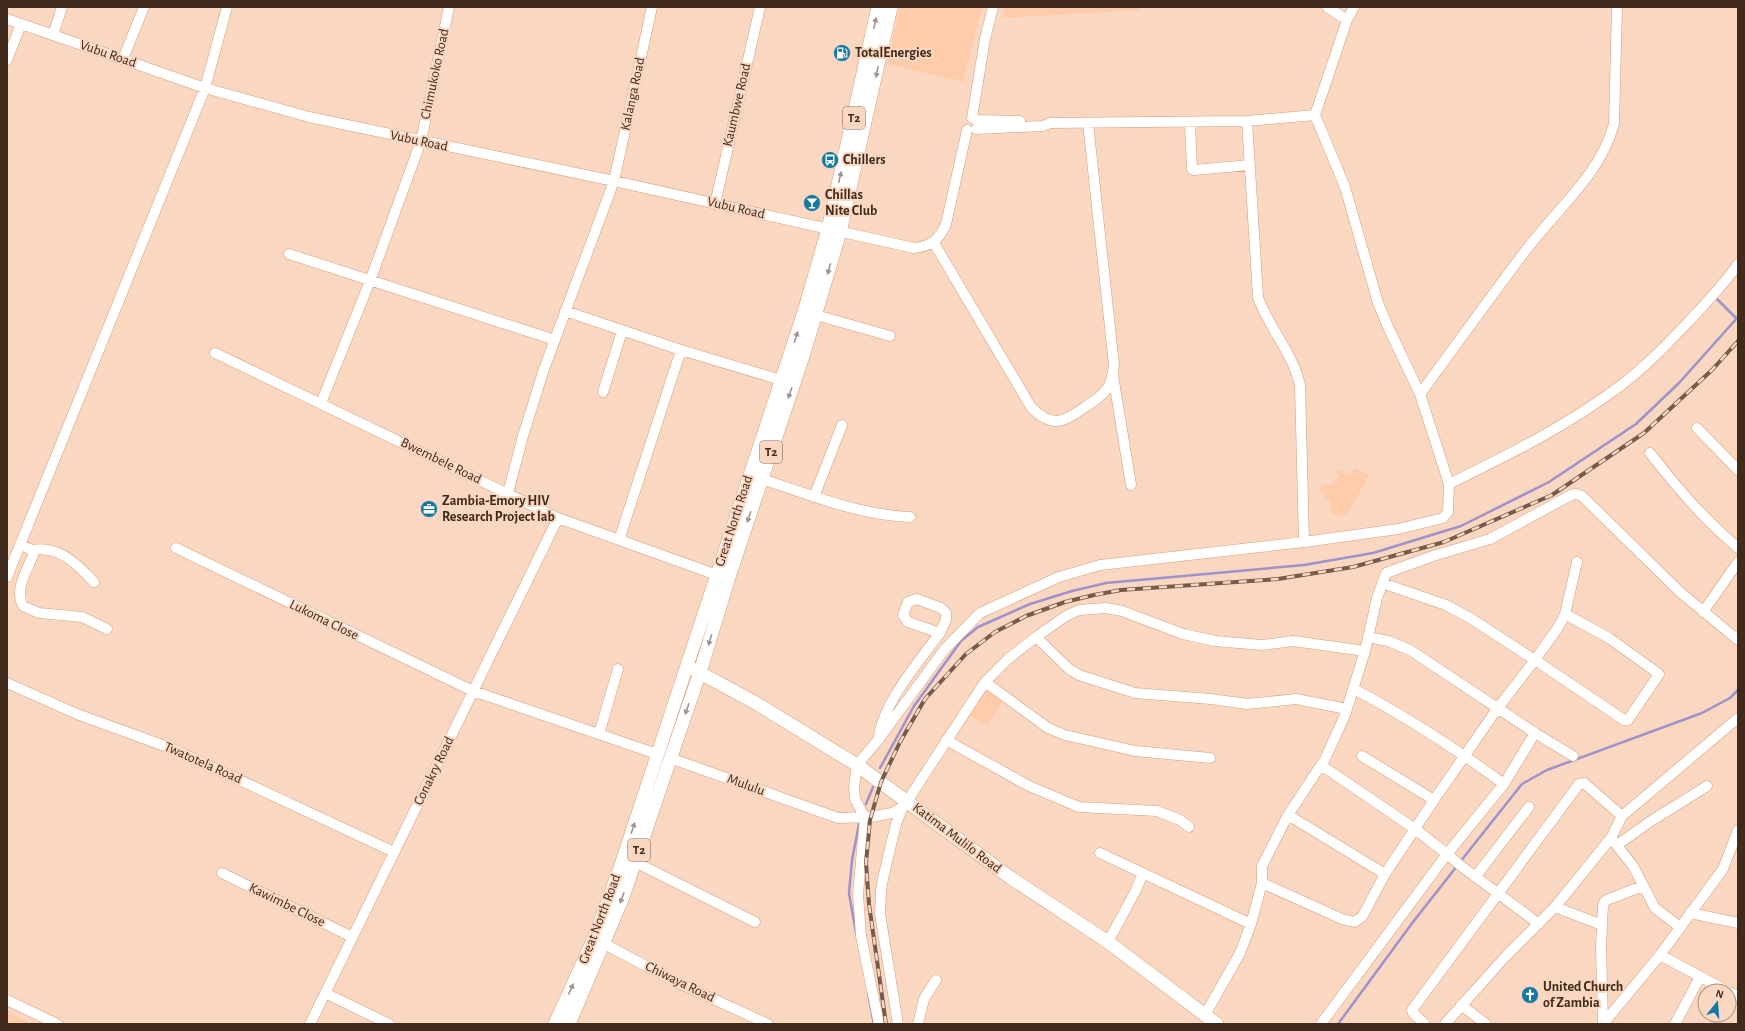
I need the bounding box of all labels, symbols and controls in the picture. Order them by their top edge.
one-way arrow [872,17,878,29]
street label: Chimukoko Road [419,27,451,121]
street label: Vubu Road [78,38,138,70]
fuel station icon: TotalEnergies [832,43,852,63]
place label: TotalEnergies [855,46,932,60]
street label: Kalanga Road [618,56,648,132]
street label: Kaumbwe Road [721,62,753,148]
one-way arrow [874,66,880,79]
road number: T2 [843,107,865,129]
street label: Vubu Road [389,128,449,154]
bus stop icon: Chillers [820,150,840,170]
place label: Chillers [843,153,886,167]
one-way arrow [838,171,844,184]
place label: Chillas Nite Club [825,188,877,218]
bar icon: Chillas Nite Club [802,193,822,213]
street label: Vubu Road [706,195,766,221]
one-way arrow [826,263,832,276]
one-way arrow [793,330,799,342]
one-way arrow [787,388,793,400]
street label: Bwembele Road [398,435,484,487]
road number: T2 [760,441,782,463]
street label: Great North Road [713,474,755,568]
place label: Zambia-Emory HIV Research Project lab [442,494,555,524]
office icon: Zambia-Emory HIV Research Project lab [419,499,439,519]
one-way arrow [746,511,752,523]
street label: Lukoma Close [287,597,361,643]
one-way arrow [706,635,712,647]
one-way arrow [684,703,690,715]
street label: Conakry Road [411,734,457,808]
street label: Twatotela Road [162,740,244,786]
street label: Mululu [725,772,767,798]
street label: Katima Mulilo Road [910,800,1004,876]
one-way arrow [630,822,636,834]
road number: T2 [628,839,650,861]
street label: Great North Road [576,872,624,966]
street label: Kawimbe Close [247,881,327,929]
one-way arrow [619,892,625,904]
street label: Chiwaya Road [643,959,717,1005]
place label: United Church of Zambia [1543,980,1623,1010]
one-way arrow [569,982,575,994]
north arrow [1697,983,1737,1023]
church icon: United Church of Zambia [1520,985,1540,1005]
text: N [1715,988,1725,1000]

